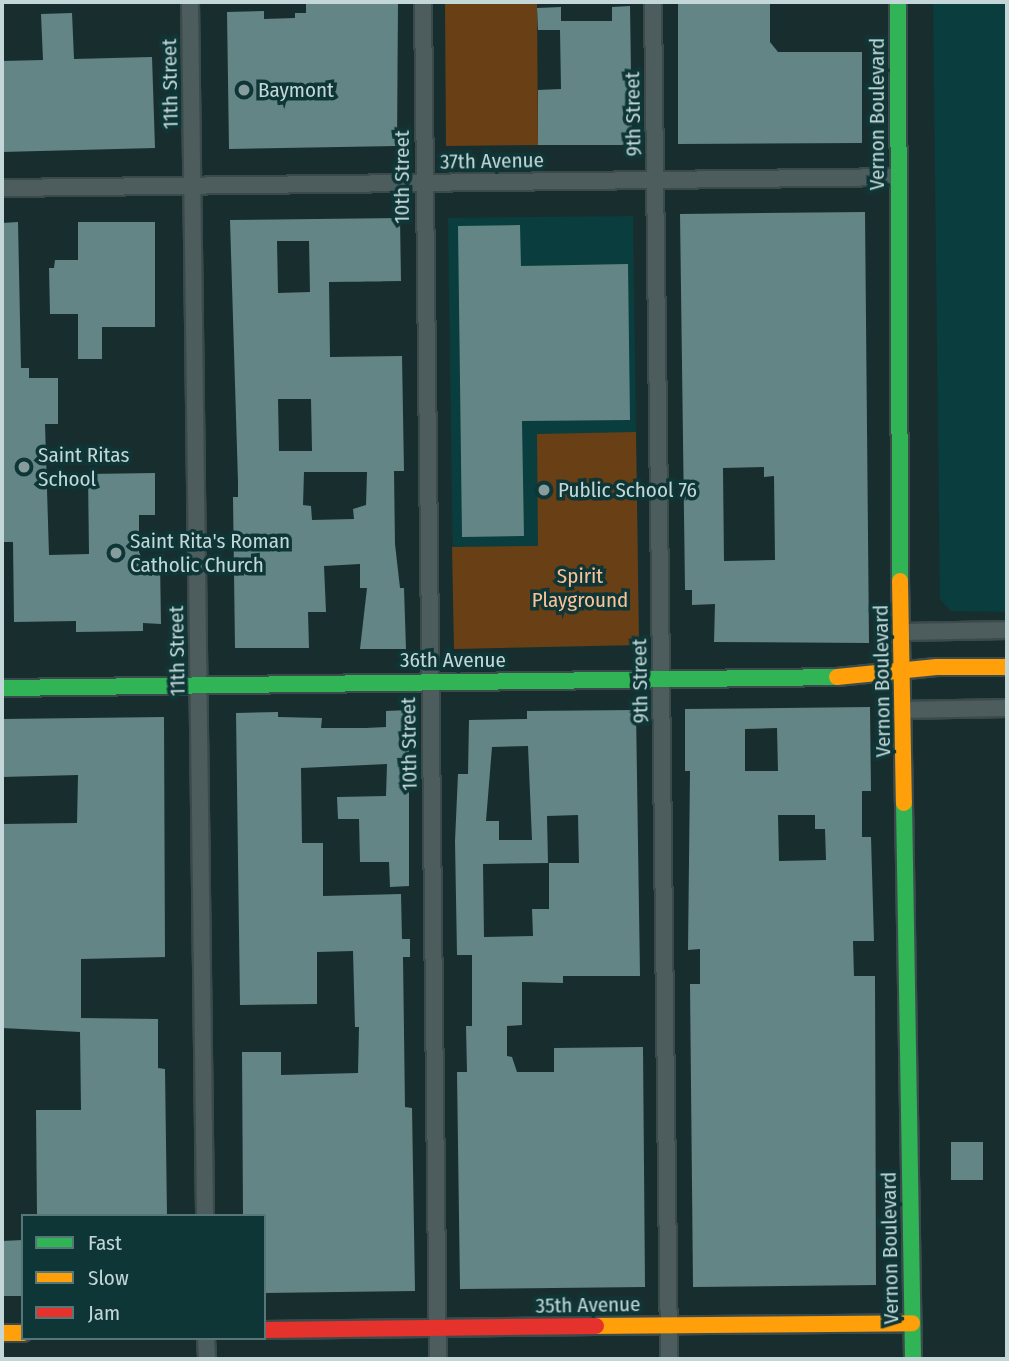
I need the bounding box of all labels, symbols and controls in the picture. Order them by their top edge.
street label: 11th Street [157,38,183,130]
street label: Vernon Boulevard [864,38,890,190]
street label: 9th Street [620,71,646,157]
place label: Baymont [258,77,334,103]
marker: Baymont [236,82,252,98]
street label: 10th Street [389,130,415,224]
street label: 37th Avenue [440,147,544,175]
place label: Saint Ritas School [38,442,129,492]
marker: Saint Ritas School [16,459,32,475]
place label: Public School 76 [558,477,697,503]
marker: Public School 76 [536,482,552,498]
place label: Saint Rita's Roman Catholic Church [130,528,290,578]
marker: Saint Rita's Roman Catholic Church [108,545,124,561]
park label: Spirit Playground [532,563,628,613]
street label: 11th Street [164,605,190,697]
street label: Vernon Boulevard [868,605,896,757]
street label: 9th Street [627,638,653,724]
street label: 36th Avenue [400,647,506,673]
street label: 10th Street [396,697,422,791]
street label: Vernon Boulevard [876,1172,904,1324]
legend [21,1214,266,1340]
text: Fast [88,1230,122,1256]
text: Slow [88,1265,129,1291]
street label: 35th Avenue [535,1291,641,1319]
text: Jam [88,1300,120,1326]

